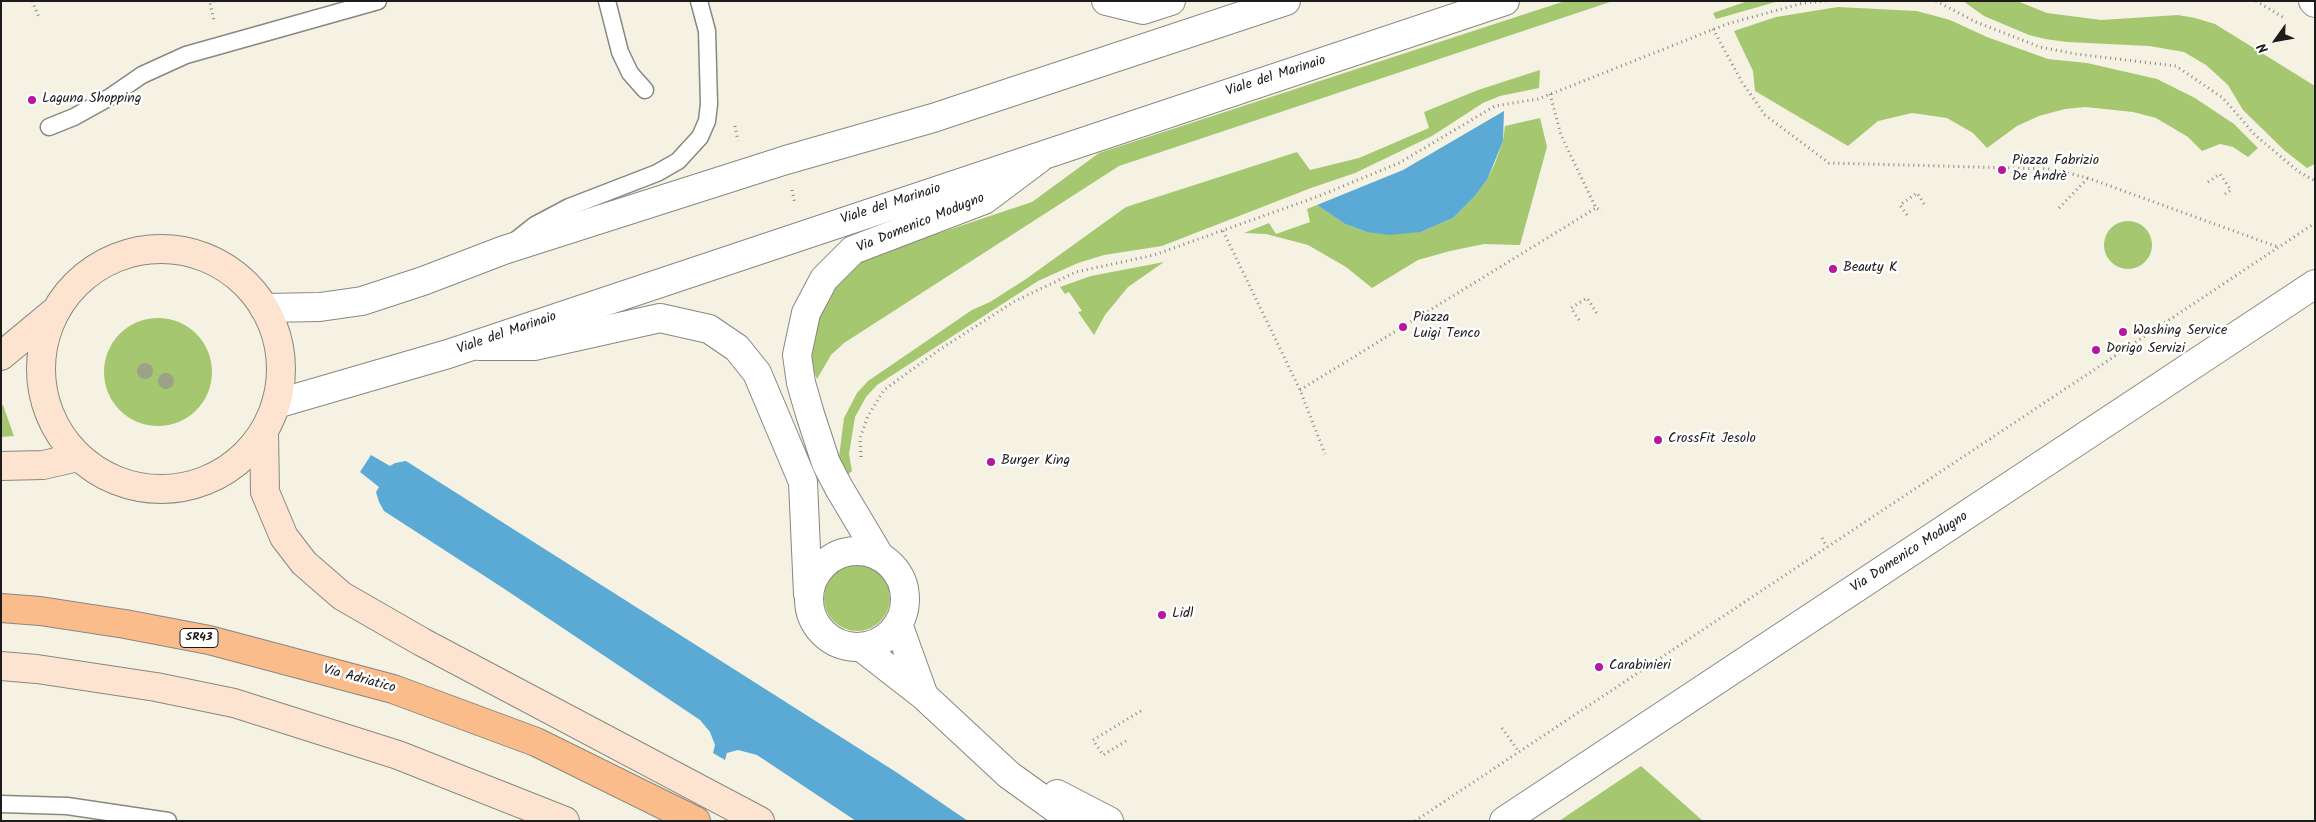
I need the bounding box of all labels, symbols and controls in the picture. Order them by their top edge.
north arrow [2251,15,2301,65]
text: N [2252,38,2275,58]
street label: Viale del Marinaio [1224,53,1328,101]
place label: Laguna Shopping [42,92,141,108]
marker: Laguna Shopping [26,94,38,106]
place label: Piazza Fabrizio De Andrè [2012,154,2099,186]
marker: Piazza Fabrizio De Andrè [1996,164,2008,176]
street label: Viale del Marinaio [839,181,943,229]
street label: Via Domenico Modugno [855,191,987,257]
place label: Beauty K [1843,261,1897,277]
marker: Beauty K [1827,263,1839,275]
street label: Viale del Marinaio [455,309,559,359]
place label: Piazza Luigi Tenco [1413,311,1480,344]
marker: Piazza Luigi Tenco [1397,321,1409,333]
place label: Washing Service [2133,324,2227,340]
marker: Washing Service [2117,326,2129,338]
place label: Dorigo Servizi [2106,342,2185,358]
marker: Dorigo Servizi [2090,344,2102,356]
place label: CrossFit Jesolo [1668,432,1756,448]
marker: CrossFit Jesolo [1652,434,1664,446]
place label: Burger King [1001,454,1070,470]
marker: Burger King [985,456,997,468]
street label: Via Domenico Modugno [1848,509,1972,597]
place label: Lidl [1172,607,1193,623]
marker: Lidl [1156,609,1168,621]
road number: SR43 [180,628,218,648]
place label: Carabinieri [1609,659,1671,675]
marker: Carabinieri [1593,661,1605,673]
street label: Via Adriatico [321,662,397,698]

